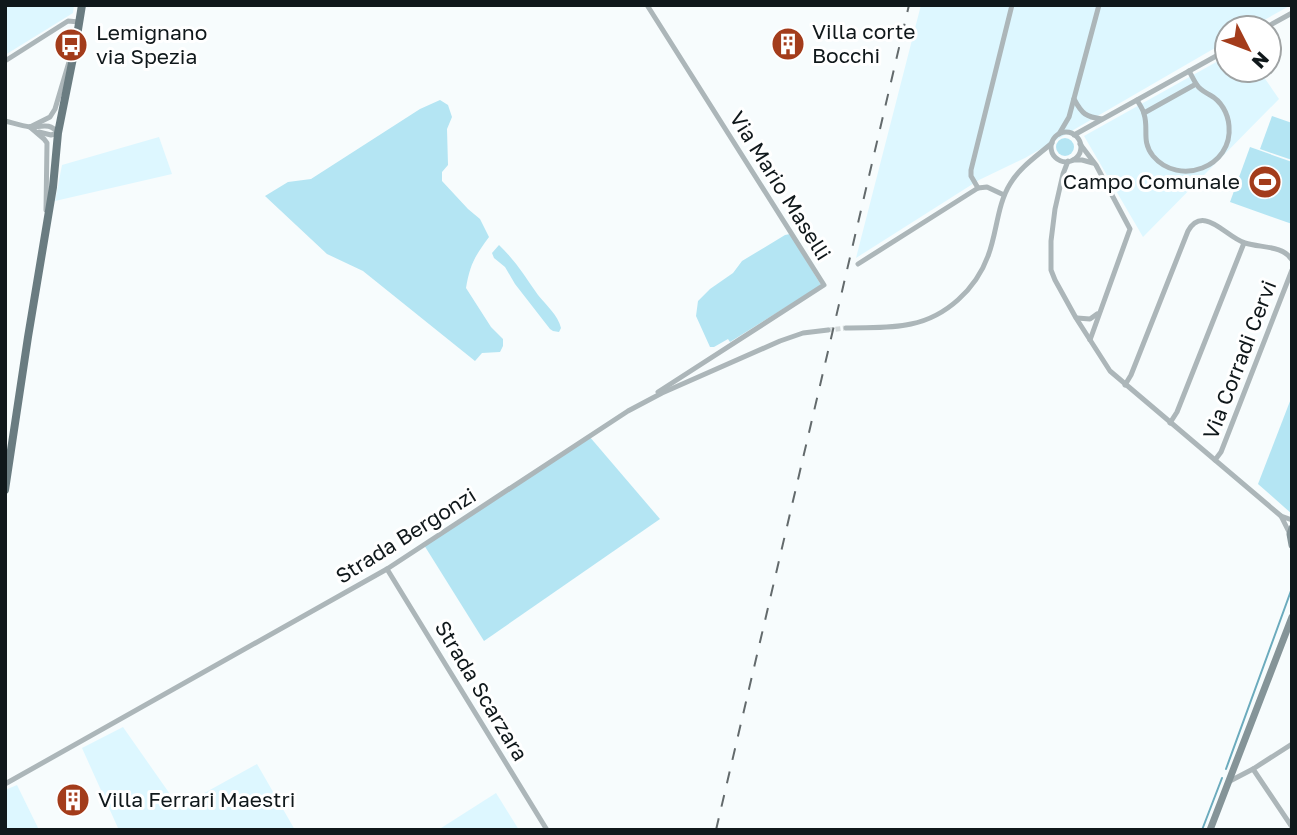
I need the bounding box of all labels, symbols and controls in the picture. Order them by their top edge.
north arrow [1213,14,1283,84]
place label: Villa corte Bocchi [812,18,916,68]
place label: Lemignano via Spezia [96,19,207,69]
building icon: Villa corte Bocchi [769,25,807,63]
bus stop icon: Lemignano via Spezia [52,26,90,64]
text: N [1248,48,1274,74]
street label: Via Mario Maselli [725,106,837,265]
sports icon: Campo Comunale [1246,163,1284,201]
place label: Campo Comunale [1063,168,1240,194]
street label: Via Corradi Cervi [1197,276,1281,443]
street label: Strada Bergonzi [331,482,480,589]
street label: Strada Scarzara [430,616,534,765]
building icon: Villa Ferrari Maestri [54,781,92,819]
place label: Villa Ferrari Maestri [98,786,295,812]

